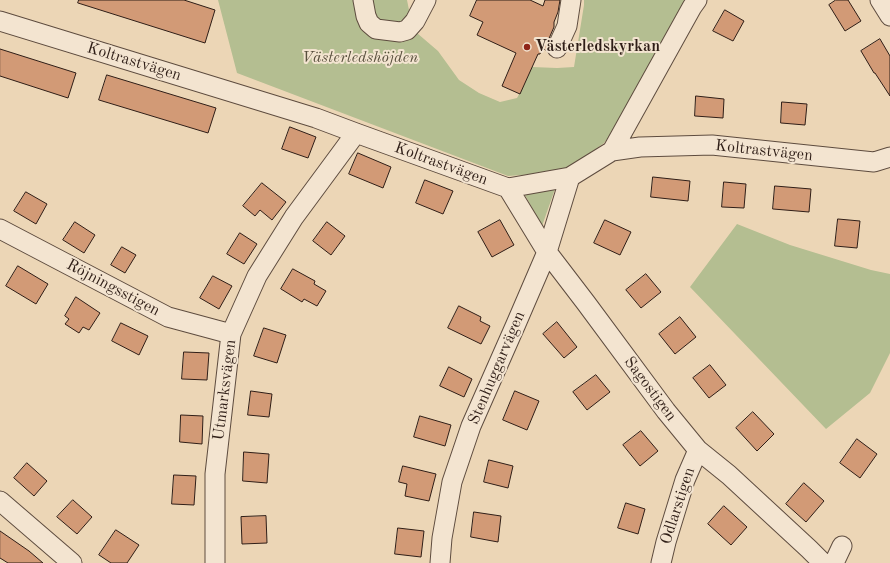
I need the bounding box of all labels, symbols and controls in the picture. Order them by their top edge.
place label: Västerledskyrkan [535,37,660,57]
street label: Koltrastvägen [84,38,184,86]
marker: Västerledskyrkan [522,42,532,52]
park label: Västerledshöjden [302,48,418,68]
street label: Koltrastvägen [714,136,814,166]
street label: Koltrastvägen [392,138,490,190]
street label: Röjningsstigen [63,255,163,321]
street label: Stenhuggarvägen [464,308,530,428]
street label: Utmarksvägen [209,338,241,442]
street label: Sagostigen [619,353,681,425]
street label: Odlarstigen [657,465,699,547]

